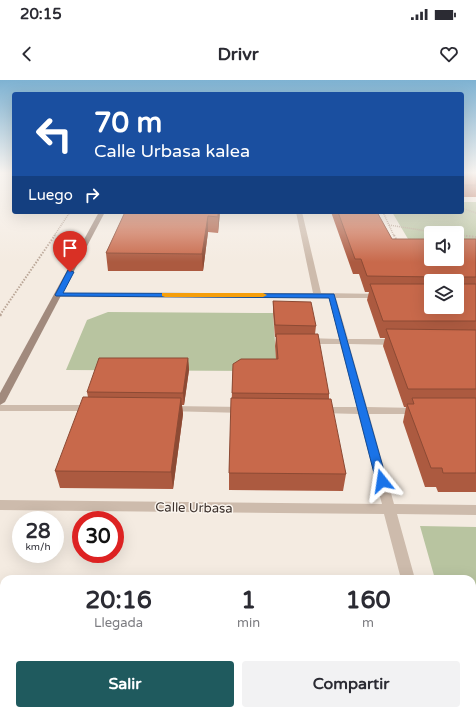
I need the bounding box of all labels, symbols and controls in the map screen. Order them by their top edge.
text: 20:15 [20,5,62,23]
icon: back [16,43,38,65]
text: Drivr [217,43,259,65]
icon: heart [438,43,460,65]
text: 70 m [94,106,162,140]
icon: left [28,108,80,160]
text: Calle Urbasa kalea [94,140,250,162]
icon: right [81,184,103,206]
text: Luego [28,186,73,204]
map controls [424,226,464,314]
button: sound [424,226,464,266]
pin [53,231,87,272]
icon: arrive [59,237,81,259]
button: layers [424,274,464,314]
position arrow [361,460,403,502]
street label: Calle Urbasa [155,499,233,517]
speed limit sign: 30 [72,511,124,563]
text: 28 [25,520,51,544]
text: km/h [25,541,51,553]
text: 20:16 [85,586,152,615]
text: 1 [241,586,256,615]
text: 160 [345,586,391,615]
text: Llegada [94,615,143,631]
text: min [237,615,260,631]
text: m [362,615,374,631]
button: Salir [16,661,234,707]
button: Compartir [242,661,460,707]

